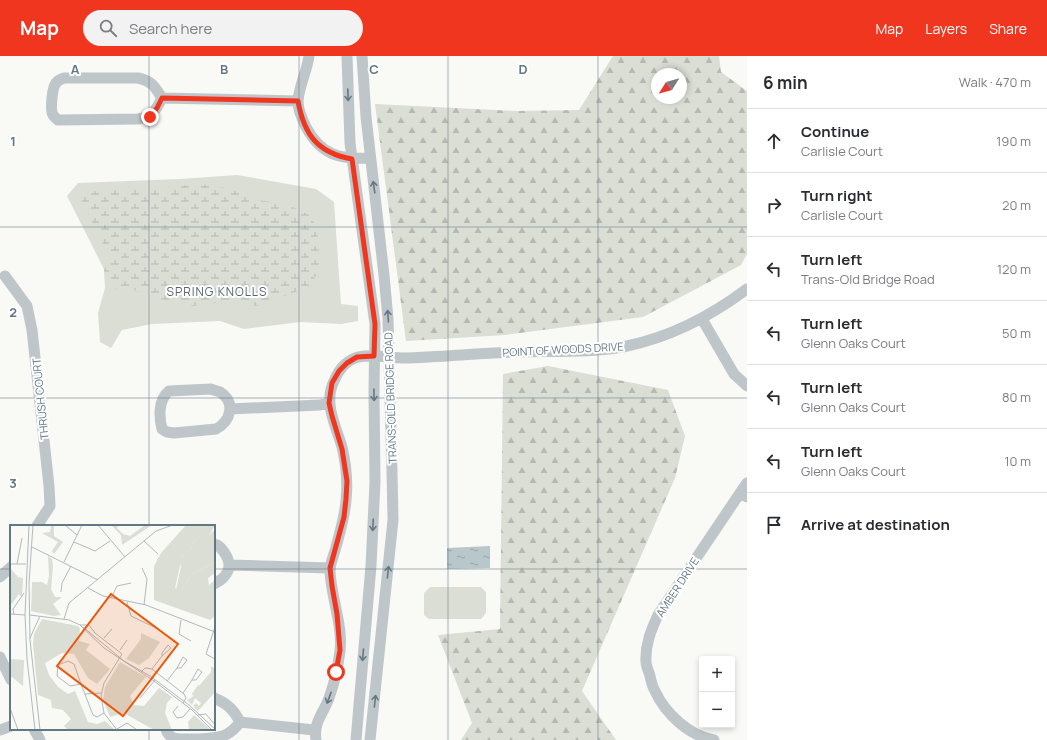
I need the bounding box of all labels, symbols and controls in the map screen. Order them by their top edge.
search box [83,10,363,46]
text: Map [20,15,59,41]
icon: search [97,17,119,39]
text: Search here [129,18,212,39]
text: Map [875,19,903,38]
text: Layers [925,19,967,38]
text: Share [989,19,1027,38]
text: A [71,60,80,78]
text: B [220,60,228,78]
text: C [369,60,379,78]
text: D [518,60,528,78]
north arrow [651,68,687,104]
text: 6 min [763,71,808,94]
text: Walk · 470 m [959,73,1031,91]
one-way arrow [345,88,352,101]
route end [141,108,159,126]
text: Continue [801,121,869,142]
icon: ahead [763,130,785,152]
text: 1 [10,132,16,150]
text: 190 m [996,132,1031,150]
text: Carlisle Court [801,142,883,160]
one-way arrow [370,181,378,194]
text: Turn right [801,185,872,206]
icon: right [763,194,785,216]
text: 20 m [1002,196,1031,214]
text: Carlisle Court [801,206,883,224]
text: Turn left [801,249,863,270]
icon: left [763,258,785,280]
text: 120 m [997,260,1031,278]
text: Trans-Old Bridge Road [801,270,935,288]
district label: SPRING KNOLLS [167,283,267,300]
text: 2 [9,303,17,321]
one-way arrow [384,310,391,323]
text: Turn left [801,313,863,334]
icon: left [763,322,785,344]
text: 50 m [1002,324,1031,342]
street label: TRANS-OLD BRIDGE ROAD [380,332,400,464]
text: Glenn Oaks Court [801,334,906,352]
street label: POINT OF WOODS DRIVE [502,338,624,360]
street label: THRUSH COURT [28,357,52,441]
text: Turn left [801,377,863,398]
icon: left [763,386,785,408]
one-way arrow [370,388,378,401]
text: 80 m [1002,388,1031,406]
text: Glenn Oaks Court [801,398,906,416]
text: Turn left [801,441,863,462]
icon: left [763,450,785,472]
text: 10 m [1004,452,1031,470]
text: Glenn Oaks Court [801,462,906,480]
text: 3 [9,474,17,492]
icon: arrive [763,514,785,536]
text: Arrive at destination [801,514,950,535]
one-way arrow [369,518,377,531]
inset map [10,525,215,730]
street label: AMBER DRIVE [652,554,702,620]
one-way arrow [385,566,392,579]
one-way arrow [360,648,367,661]
map controls [699,656,735,728]
button: + [699,656,735,692]
route start [327,663,345,681]
one-way arrow [325,691,332,704]
button: − [699,692,735,728]
one-way arrow [371,695,378,708]

